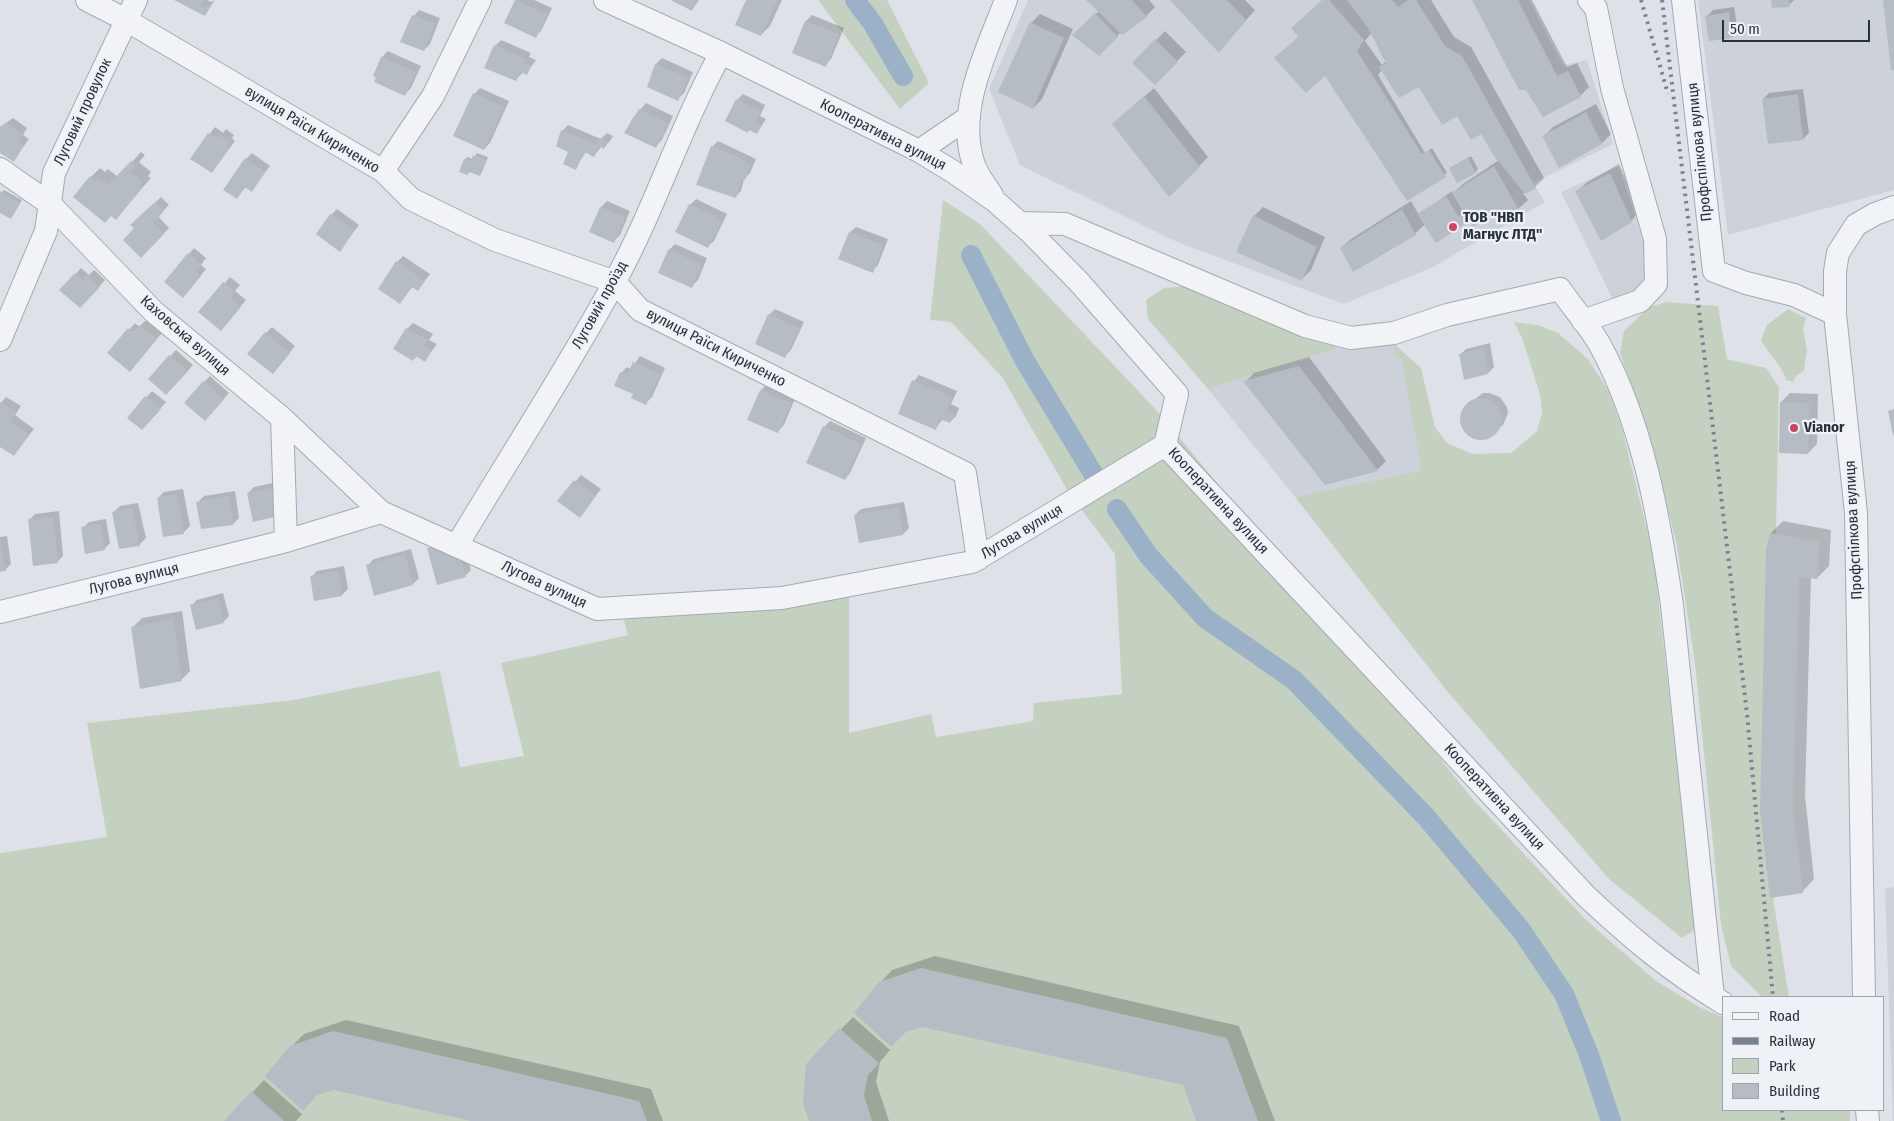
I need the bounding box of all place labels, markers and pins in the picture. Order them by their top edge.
place label: ТОВ "НВП Магнус ЛТД" [1463,209,1542,244]
marker: ТОВ "НВП Магнус ЛТД" [1447,221,1459,233]
place label: Vianor [1804,419,1845,437]
marker: Vianor [1788,422,1800,434]

